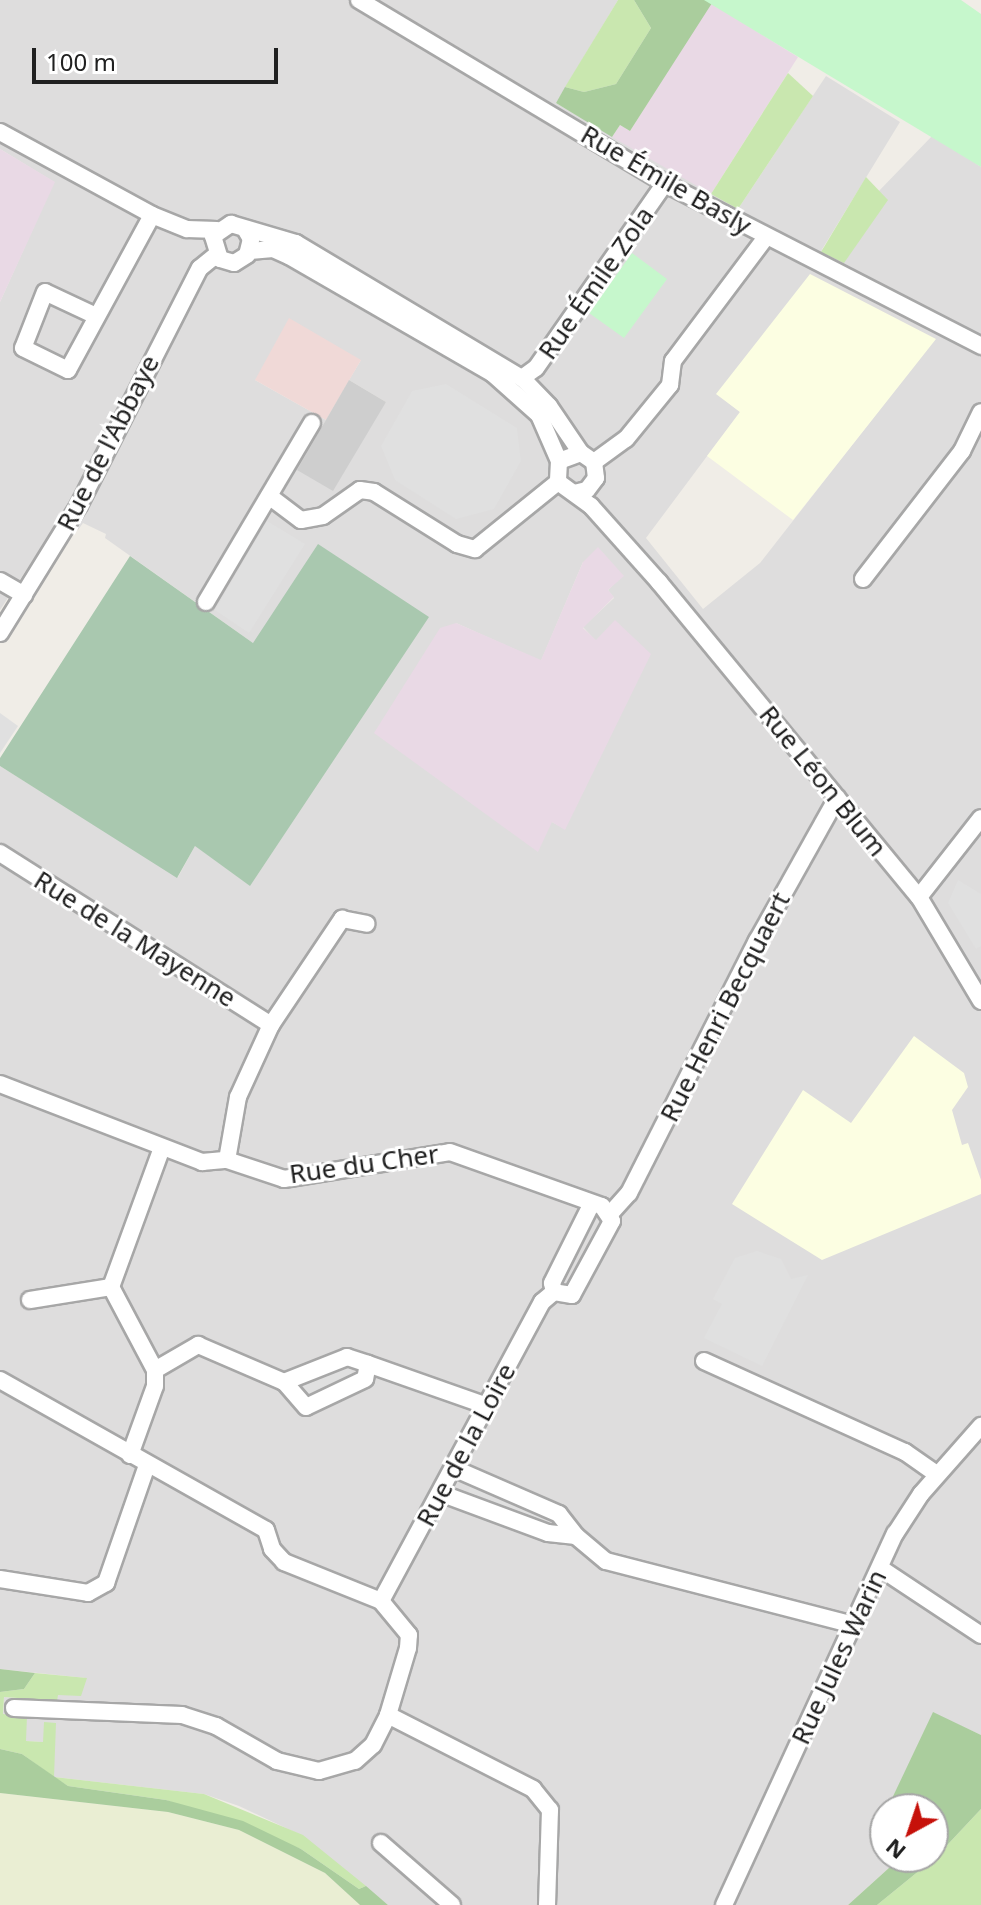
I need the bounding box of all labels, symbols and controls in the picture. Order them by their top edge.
scale bar [36,32,282,82]
text: 100 m [46,45,116,78]
street label: Rue Émile Basly [575,119,757,241]
street label: Rue Émile Zola [532,201,660,365]
street label: Rue de l'Abbaye [50,350,166,536]
street label: Rue Léon Blum [753,699,893,863]
street label: Rue de la Mayenne [28,864,242,1014]
street label: Rue Henri Becquaert [654,887,796,1127]
street label: Rue du Cher [287,1138,441,1190]
street label: Rue de la Loire [410,1358,522,1532]
street label: Rue Jules Warin [785,1565,893,1749]
north arrow [869,1793,949,1873]
text: N [878,1833,911,1867]

